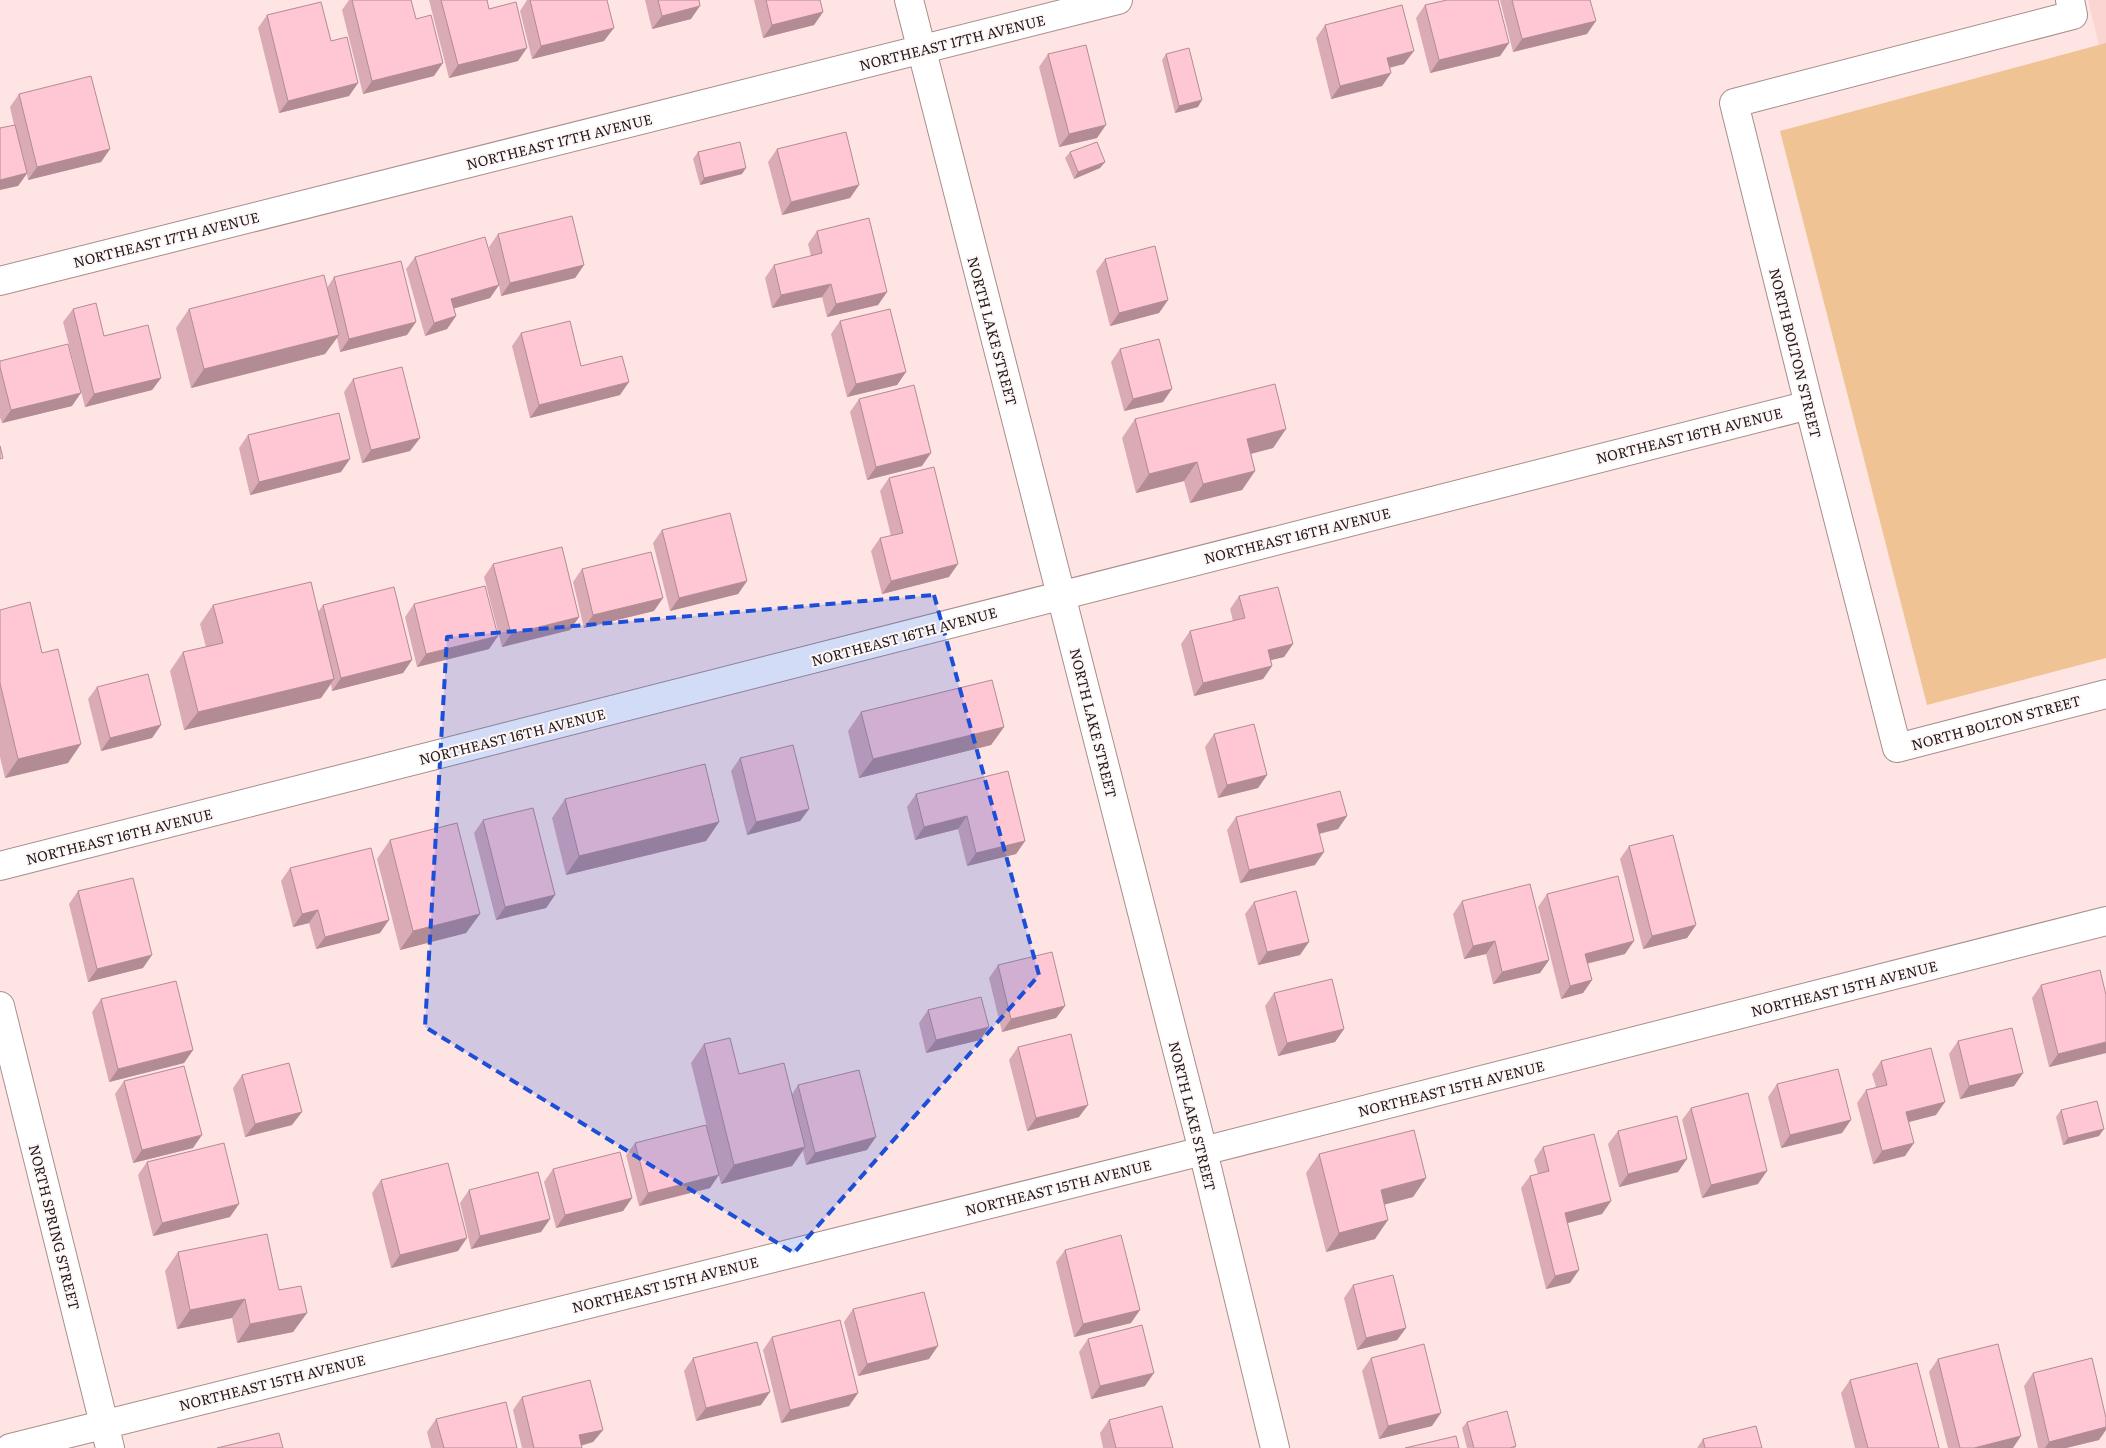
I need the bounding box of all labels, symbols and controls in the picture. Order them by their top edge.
street label: NORTHEAST 17TH AVENUE [857,9,1047,75]
street label: NORTHEAST 17TH AVENUE [464,108,654,174]
street label: NORTHEAST 17TH AVENUE [71,206,261,272]
street label: NORTH LAKE STREET [963,254,1023,408]
street label: NORTH BOLTON STREET [1765,266,1827,440]
street label: NORTHEAST 16TH AVENUE [1594,402,1785,468]
street label: NORTHEAST 16TH AVENUE [1202,502,1393,568]
street label: NORTHEAST 16TH AVENUE [809,602,999,670]
street label: NORTH LAKE STREET [1066,646,1122,800]
street label: NORTH BOLTON STREET [1909,690,2083,754]
street label: NORTHEAST 16TH AVENUE [417,703,608,769]
street label: NORTHEAST 16TH AVENUE [24,803,215,869]
street label: NORTHEAST 15TH AVENUE [1749,955,1939,1021]
street label: NORTH LAKE STREET [1165,1039,1221,1193]
street label: NORTHEAST 15TH AVENUE [1356,1055,1546,1121]
street label: NORTH SPRING STREET [25,1142,85,1312]
street label: NORTHEAST 15TH AVENUE [963,1154,1153,1220]
street label: NORTHEAST 15TH AVENUE [570,1251,760,1317]
street label: NORTHEAST 15TH AVENUE [177,1349,367,1415]

